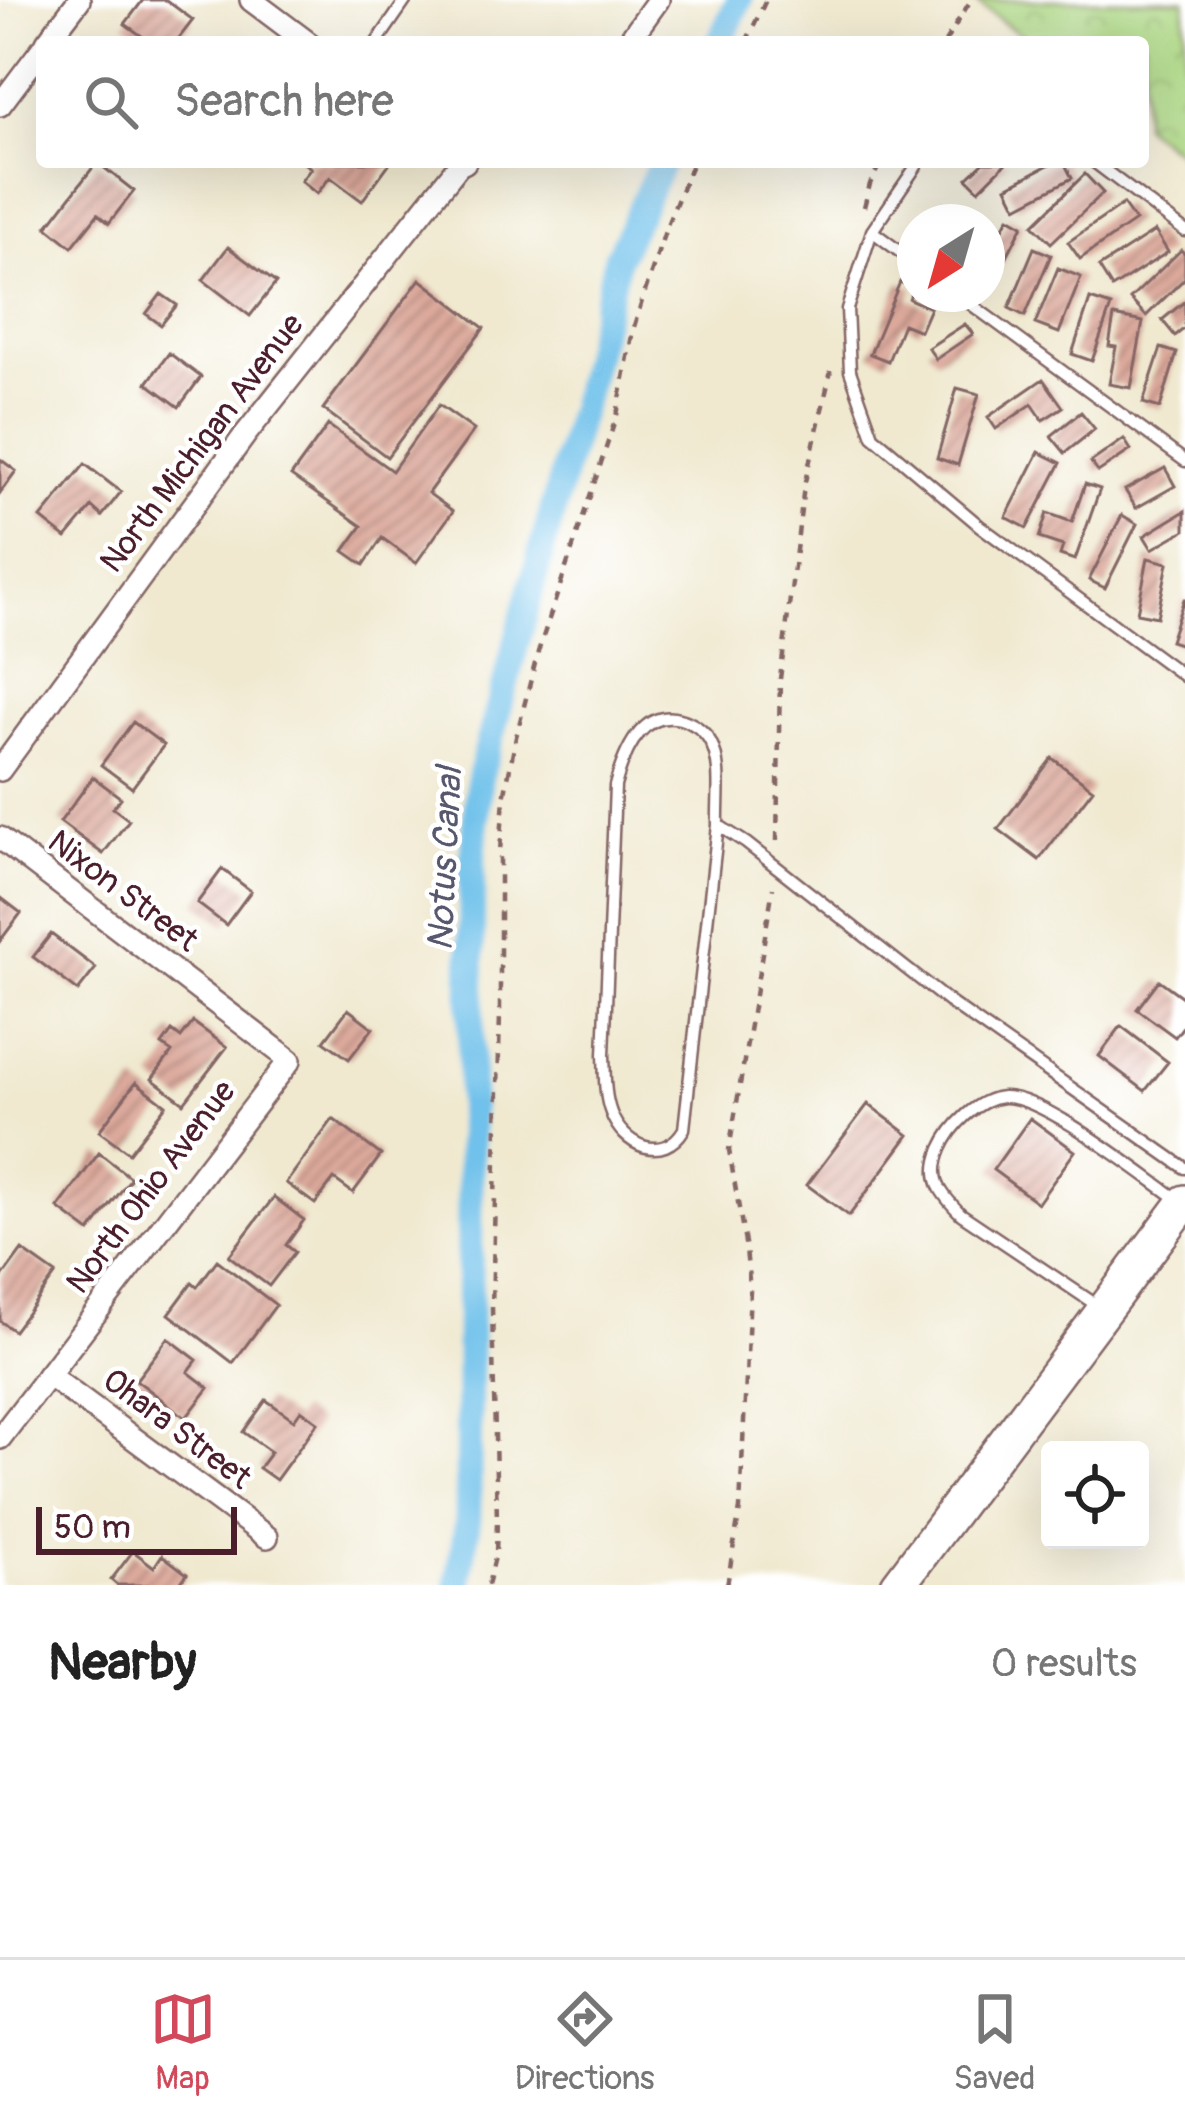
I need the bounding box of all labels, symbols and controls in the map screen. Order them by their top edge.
search box [36,36,1149,168]
icon: search [78,69,144,135]
text: Search here [174,74,394,130]
north arrow [897,204,1005,312]
street label: North Michigan Avenue [91,305,313,581]
water label: Notus Canal [418,763,472,952]
street label: Nixon Street [40,821,207,961]
street label: North Ohio Avenue [57,1072,245,1302]
street label: Ohara Street [95,1360,260,1499]
map controls [1041,1441,1149,1549]
button: locate [1041,1441,1149,1549]
scale bar [36,1501,237,1554]
text: 50 m [54,1507,131,1548]
text: Nearby [48,1631,196,1695]
text: 0 results [991,1639,1137,1688]
tab: Map [150,1986,216,2099]
tab: Directions [515,1986,655,2099]
tab: Saved [954,1986,1035,2099]

